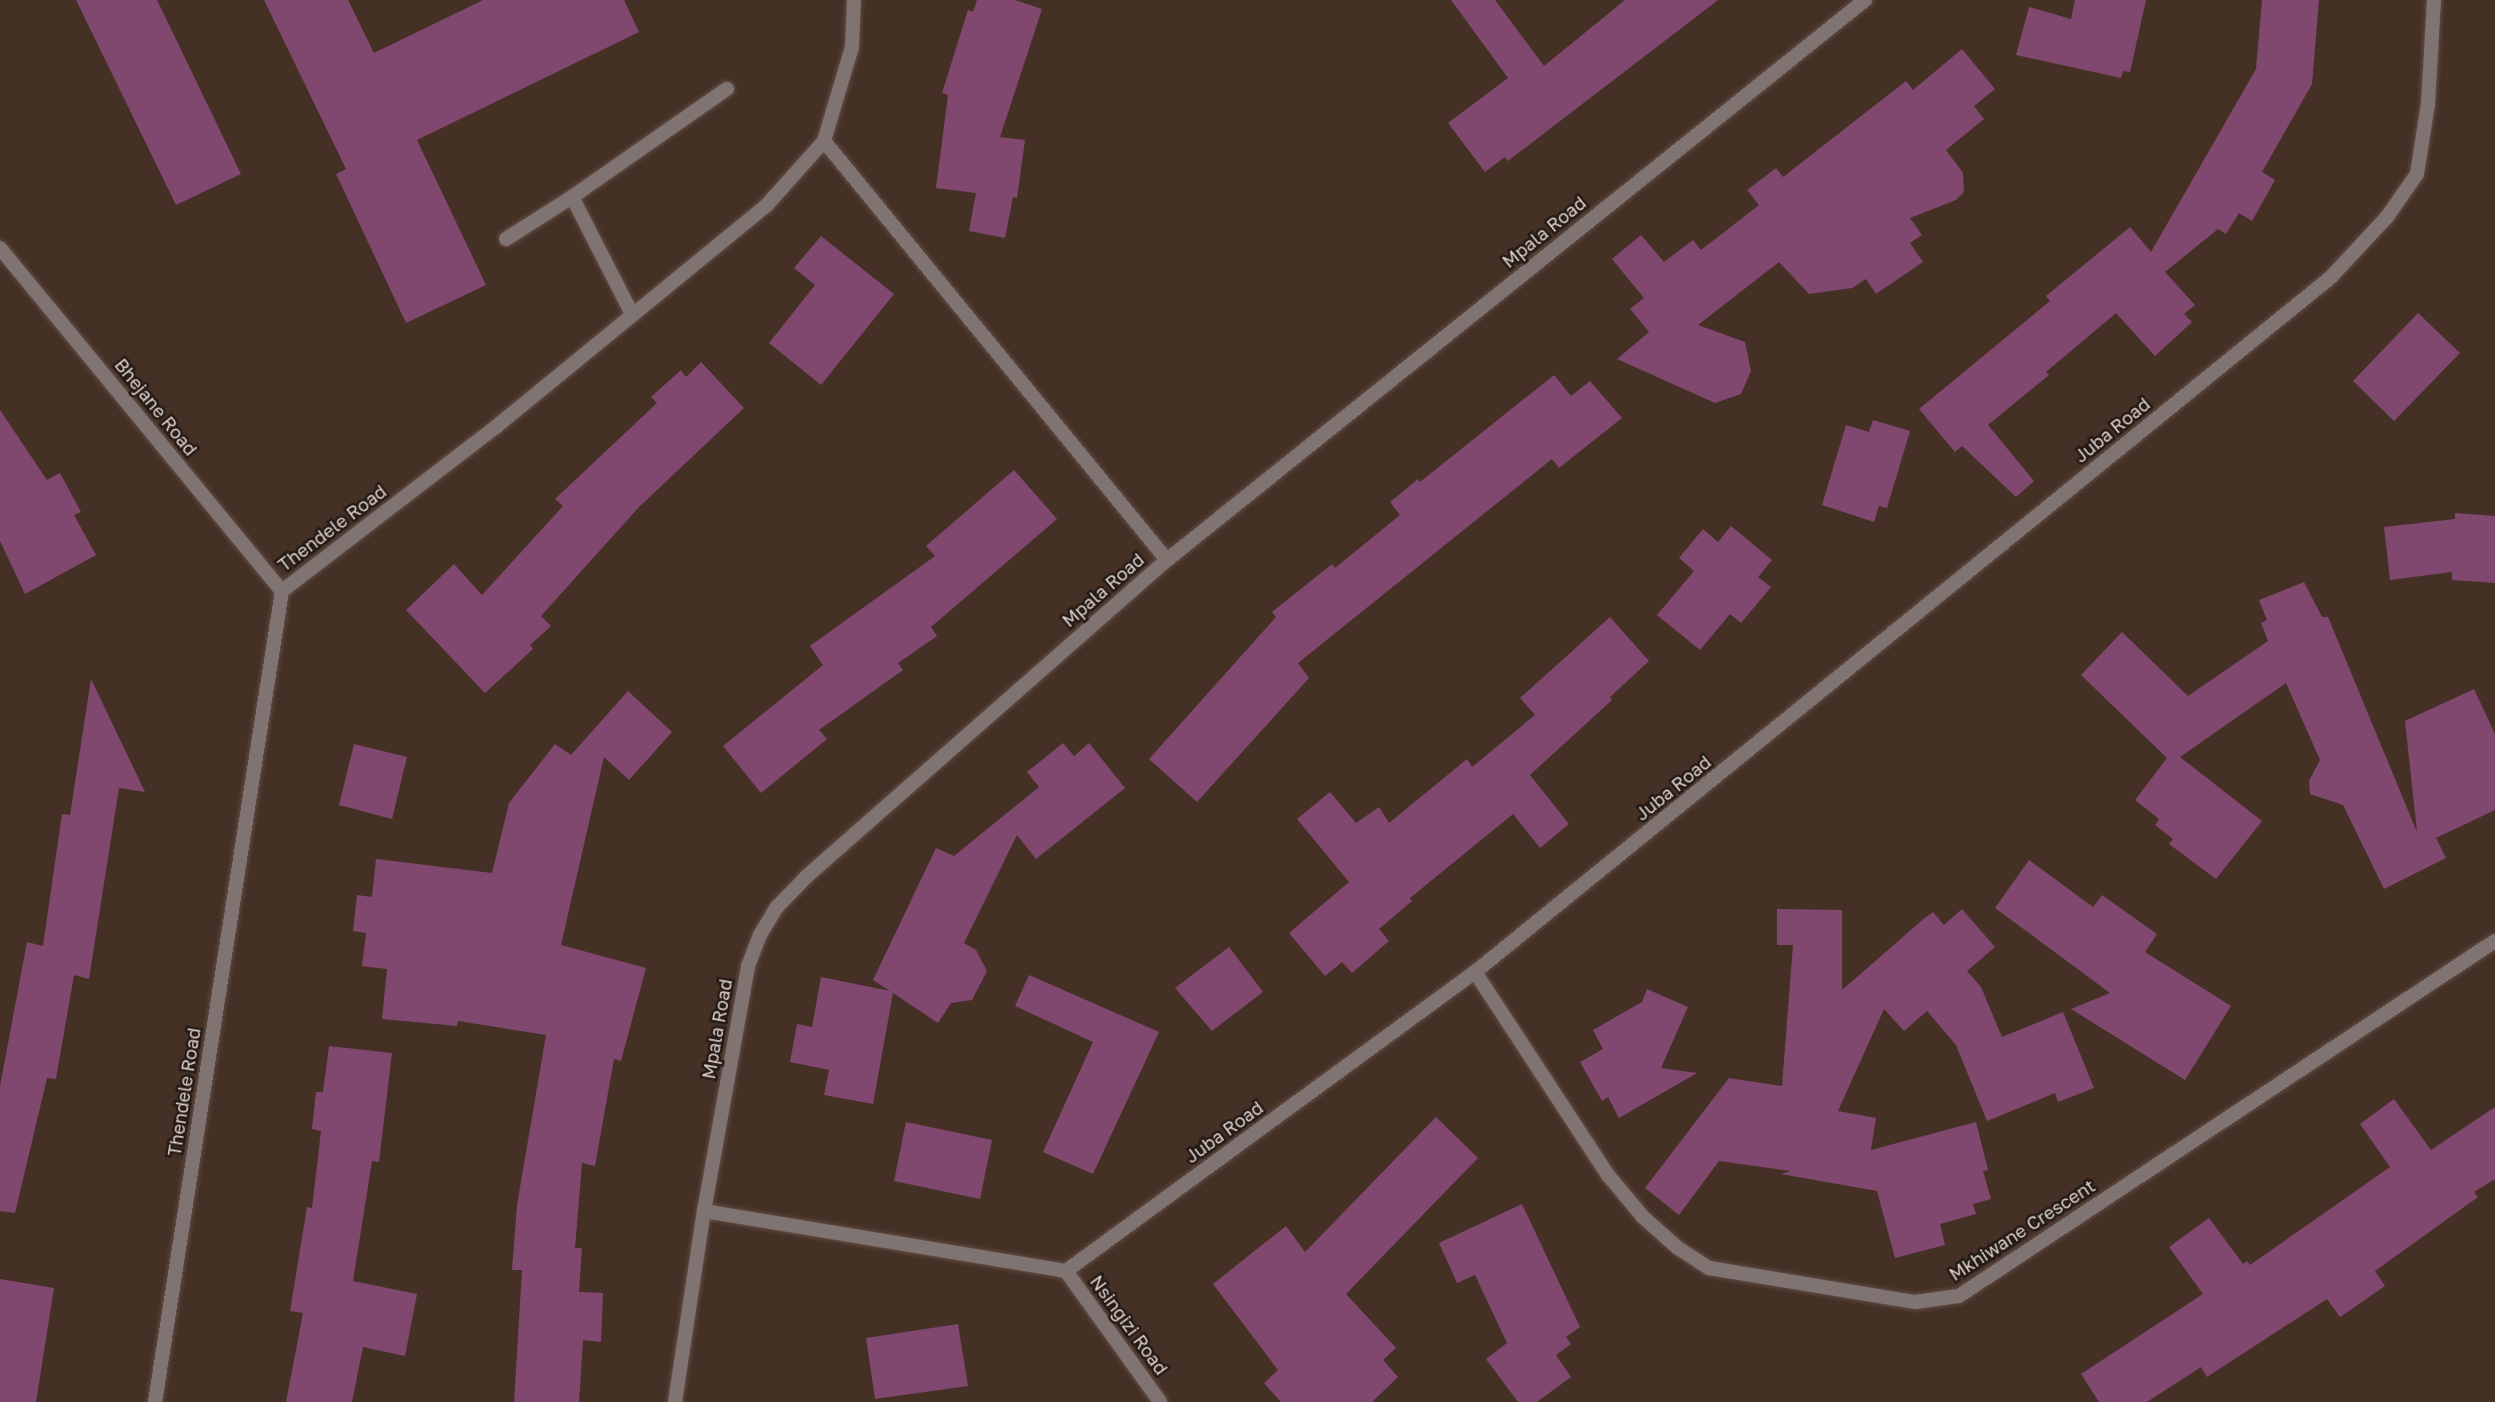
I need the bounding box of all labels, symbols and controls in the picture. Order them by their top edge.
street label: Mpala Road [1498,192,1590,272]
street label: Bhejane Road [110,354,202,460]
street label: Juba Road [2070,393,2154,467]
street label: Thendele Road [274,480,390,576]
street label: Mpala Road [1058,549,1148,631]
street label: Juba Road [1631,751,1715,825]
street label: Mpala Road [698,977,736,1081]
street label: Thendele Road [163,1026,205,1158]
street label: Juba Road [1181,1097,1267,1167]
street label: Mkhiwane Crescent [1945,1175,2099,1285]
street label: Nsingizi Road [1086,1271,1172,1379]

